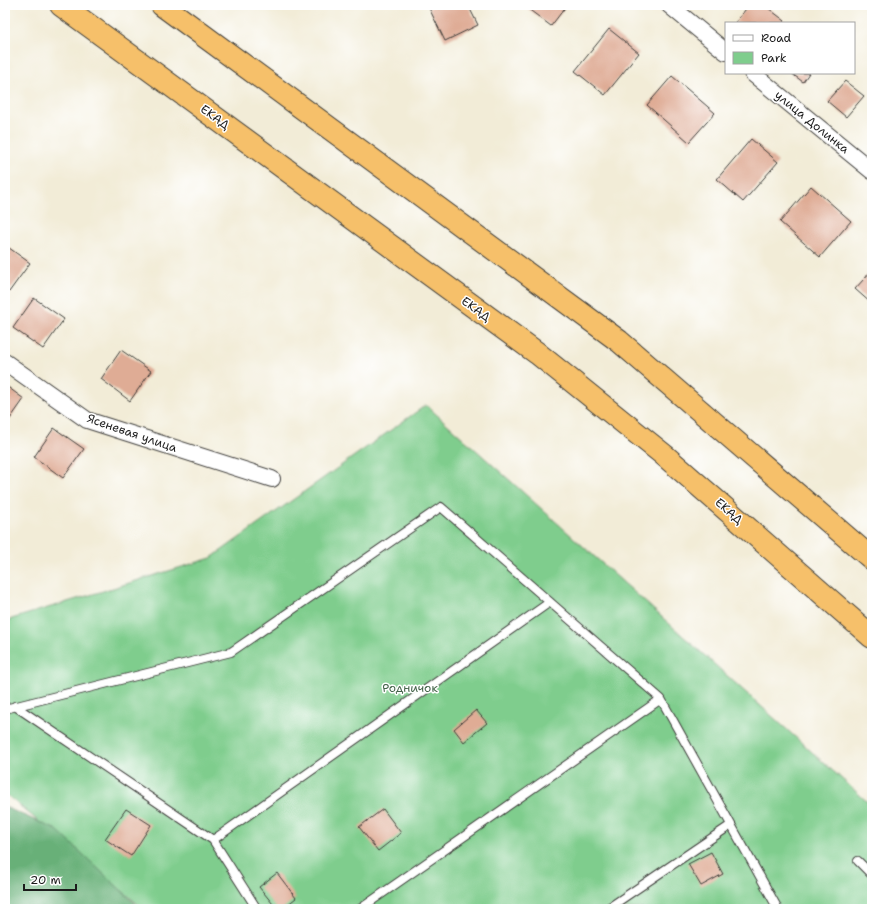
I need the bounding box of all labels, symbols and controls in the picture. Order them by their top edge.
legend [725,22,855,74]
text: Road [761,30,792,46]
text: Park [761,50,787,66]
street label: улица Долинка [771,87,853,157]
street label: ЕКАД [197,101,233,133]
street label: ЕКАД [458,293,494,325]
street label: Ясеневая улица [85,410,180,456]
street label: ЕКАД [712,494,746,528]
park label: Родничок [382,680,438,696]
scale bar [24,866,76,892]
text: 20 m [30,872,61,888]

